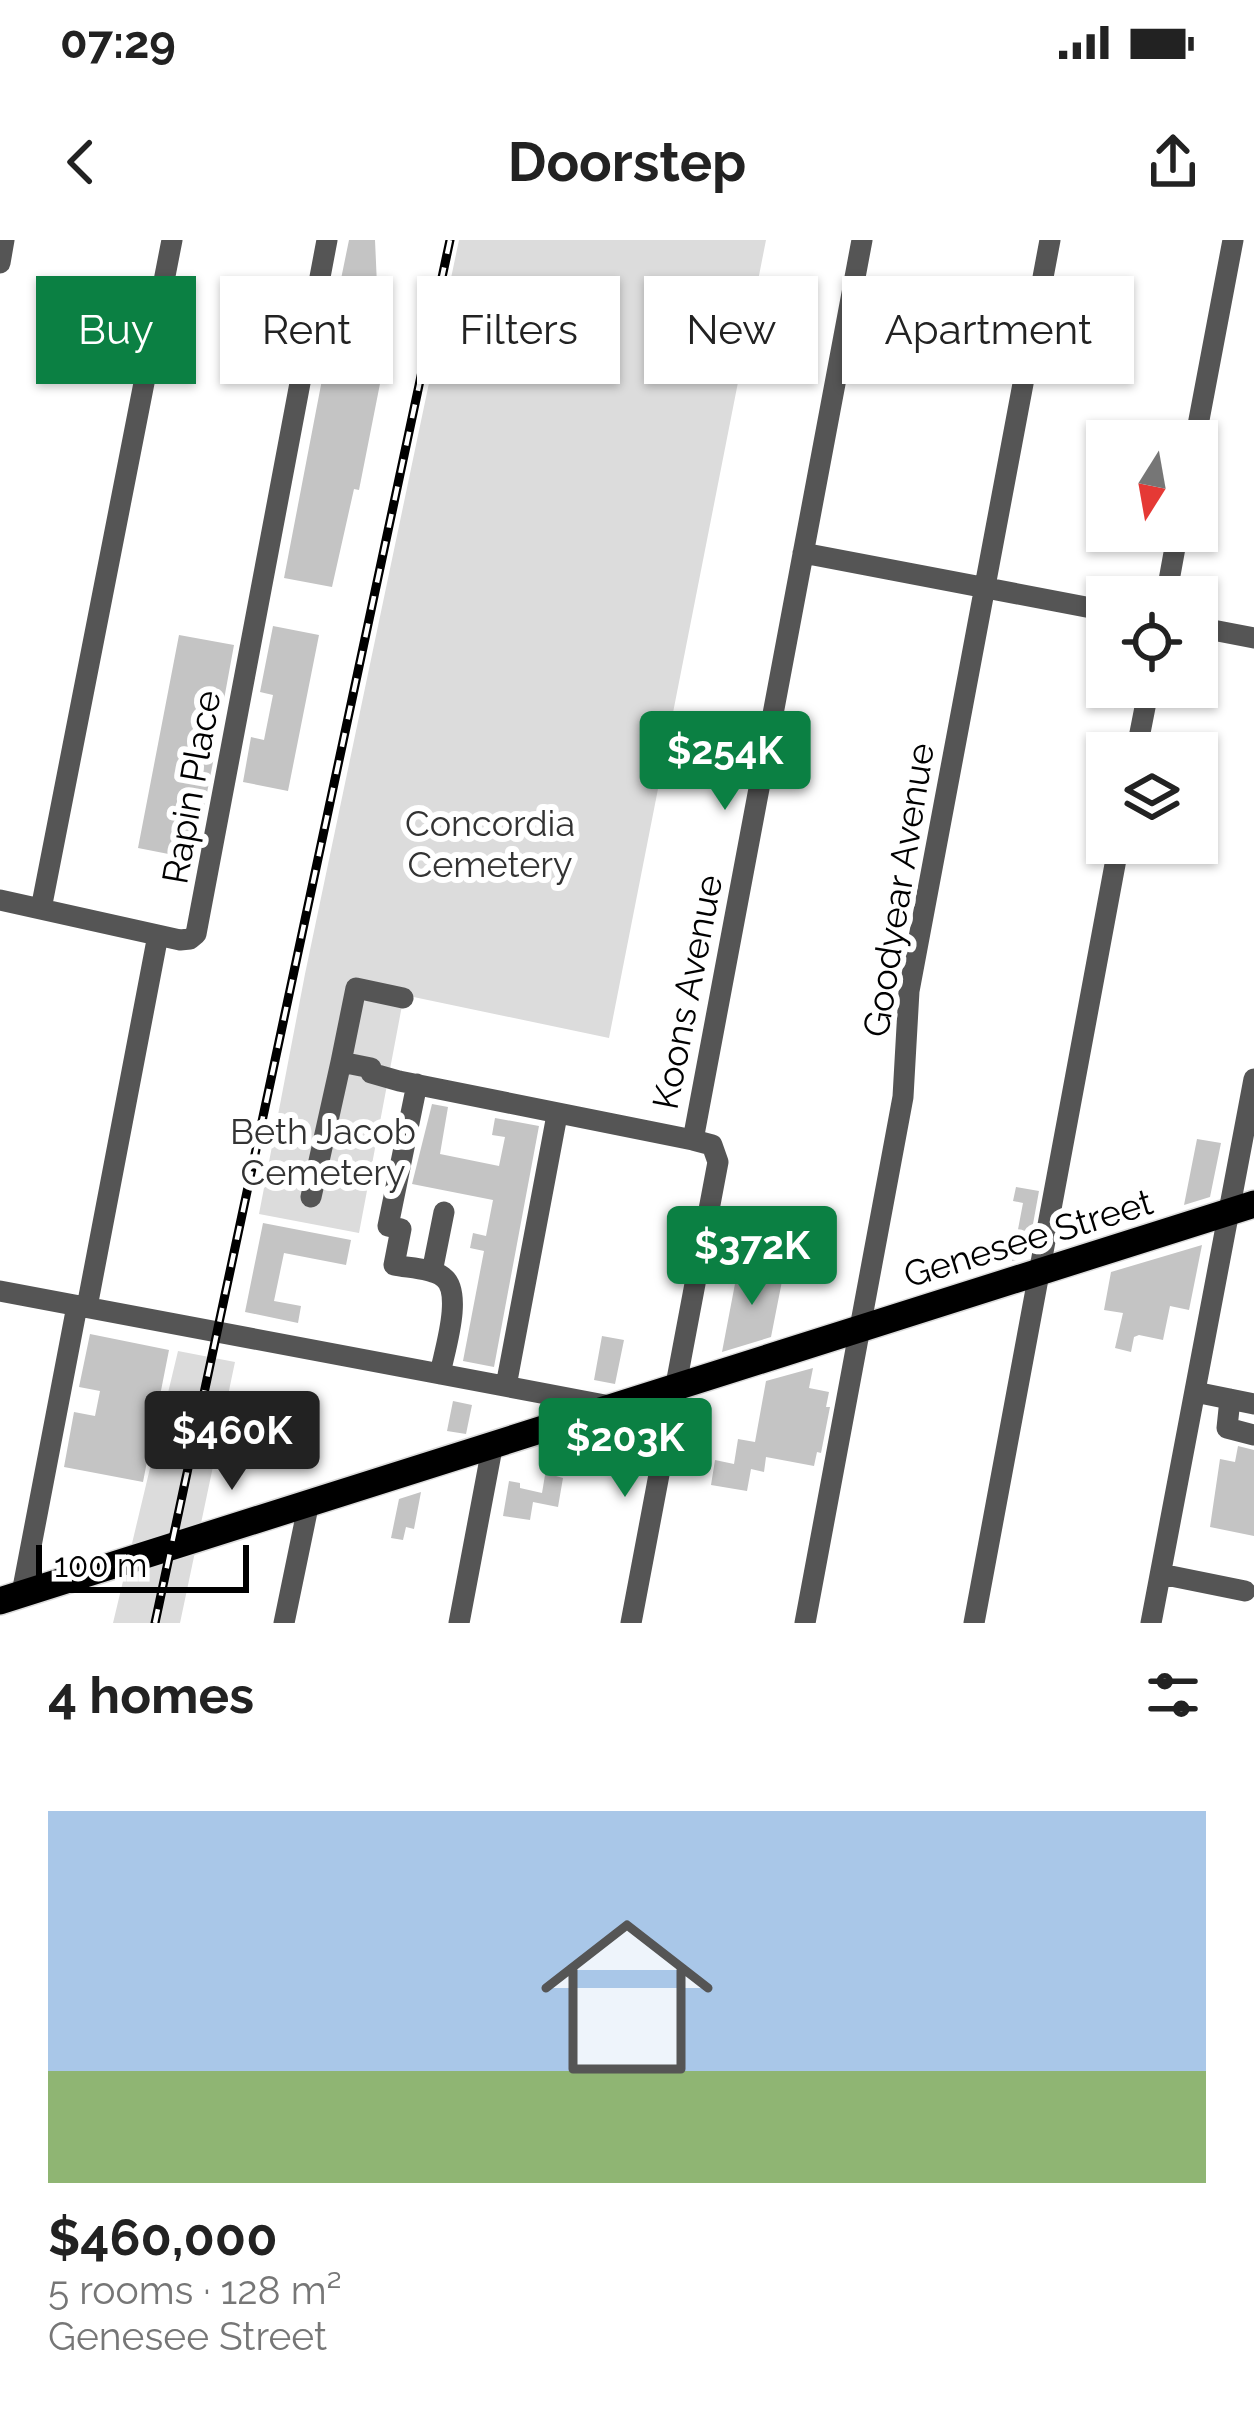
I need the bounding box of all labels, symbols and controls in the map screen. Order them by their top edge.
text: 07:29 [60,16,176,69]
icon: back [48,129,114,195]
icon: share [1140,129,1206,195]
text: Doorstep [508,130,746,194]
chip: Buy [36,276,196,384]
chip: Rent [220,276,393,384]
chip: Filters [417,276,620,384]
chip: New [644,276,818,384]
chip: Apartment [842,276,1134,384]
north arrow [1086,420,1218,552]
map controls [1086,420,1218,864]
button: locate [1086,576,1218,708]
street label: Rapin Place [153,687,229,887]
pin: $254K [641,711,809,813]
text: $254K [667,727,783,773]
button: layers [1086,732,1218,864]
street label: Goodyear Avenue [854,740,942,1040]
park label: Concordia Cemetery [405,802,575,885]
street label: Koons Avenue [644,871,730,1113]
park label: Beth Jacob Cemetery [230,1110,416,1193]
street label: Genesee Street [899,1180,1157,1296]
pin: $372K [668,1206,836,1308]
text: $372K [694,1222,810,1268]
pin: $460K [148,1391,316,1493]
pin: $203K [541,1398,709,1500]
text: $460K [172,1407,292,1453]
text: $203K [566,1414,684,1460]
scale bar [36,1539,249,1592]
text: 100 m [54,1546,147,1585]
icon: filters [1140,1662,1206,1728]
text: 4 homes [48,1665,254,1725]
icon: home [519,1889,735,2105]
text: $460,000 [48,2207,278,2267]
text: 5 rooms · 128 m² [48,2267,342,2313]
text: Genesee Street [48,2313,327,2359]

